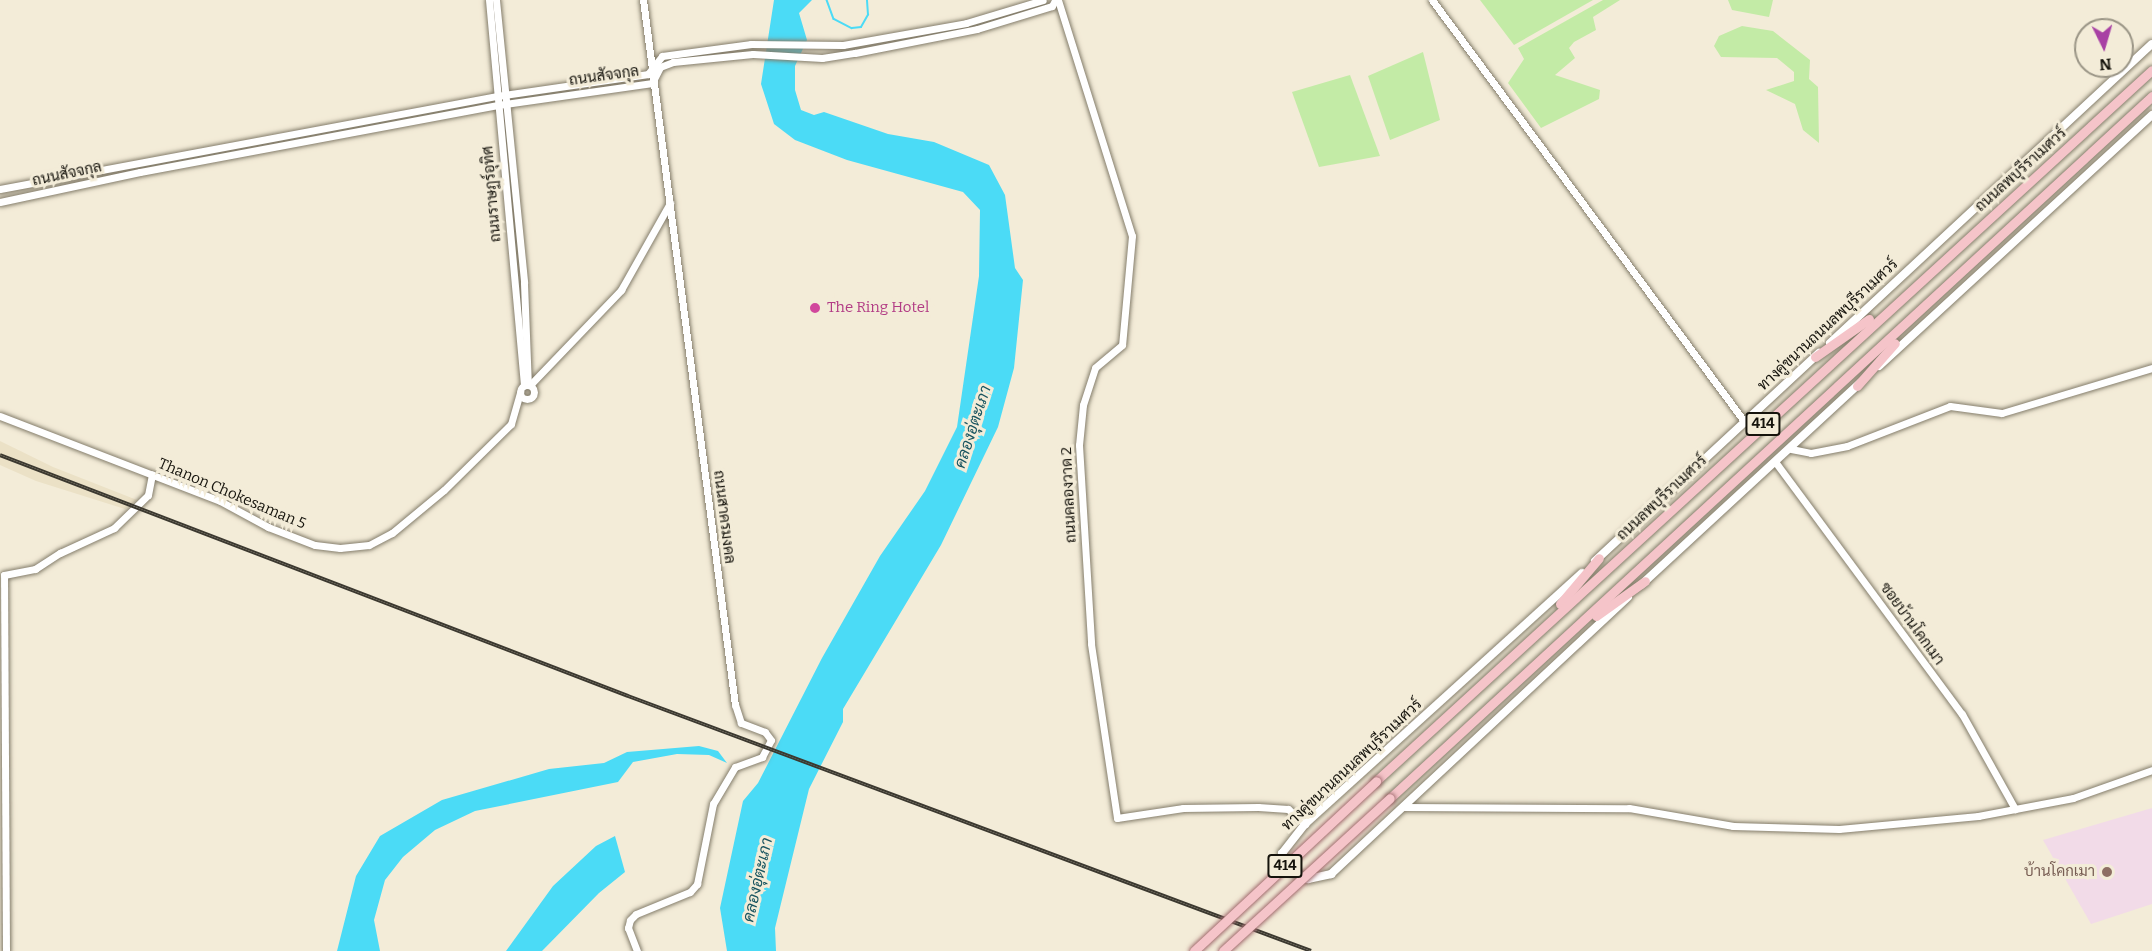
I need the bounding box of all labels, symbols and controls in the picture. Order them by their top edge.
north arrow [2074,18,2134,78]
text: N [2098,54,2112,74]
street label: ถนนสัจจกุล [568,62,640,90]
street label: ถนนลพบุรีราเมศวร์ [1972,124,2070,216]
street label: ถนนราษฏร์อุทิศ [479,145,505,243]
street label: ถนนสัจจกุล [31,158,103,190]
street label: ทางคู่ขนานถนนลพบุรีราเมศวร์ [1754,255,1902,395]
place label: The Ring Hotel [827,299,929,317]
marker: The Ring Hotel [808,301,822,315]
water label: คลองอุ่ตะเภา [951,383,995,471]
road number: 414 [1745,413,1781,435]
street label: ถนนคลองวาด 2 [1057,447,1081,543]
street label: ถนนลพบุรีราเมศวร์ [1613,452,1711,544]
street label: Thanon Chokesaman 5 [156,455,308,533]
street label: ถนนสาครมงคล [709,469,739,565]
street label: ซอยบ้านโคกเมา [1876,579,1948,669]
street label: ทางคู่ขนานถนนลพบุรีราเมศวร์ [1278,695,1426,835]
water label: คลองอุ่ตะเภา [739,836,777,924]
road number: 414 [1267,855,1303,877]
place label: บ้านโคกเมา [2024,863,2095,881]
marker: บ้านโคกเมา [2100,865,2114,879]

